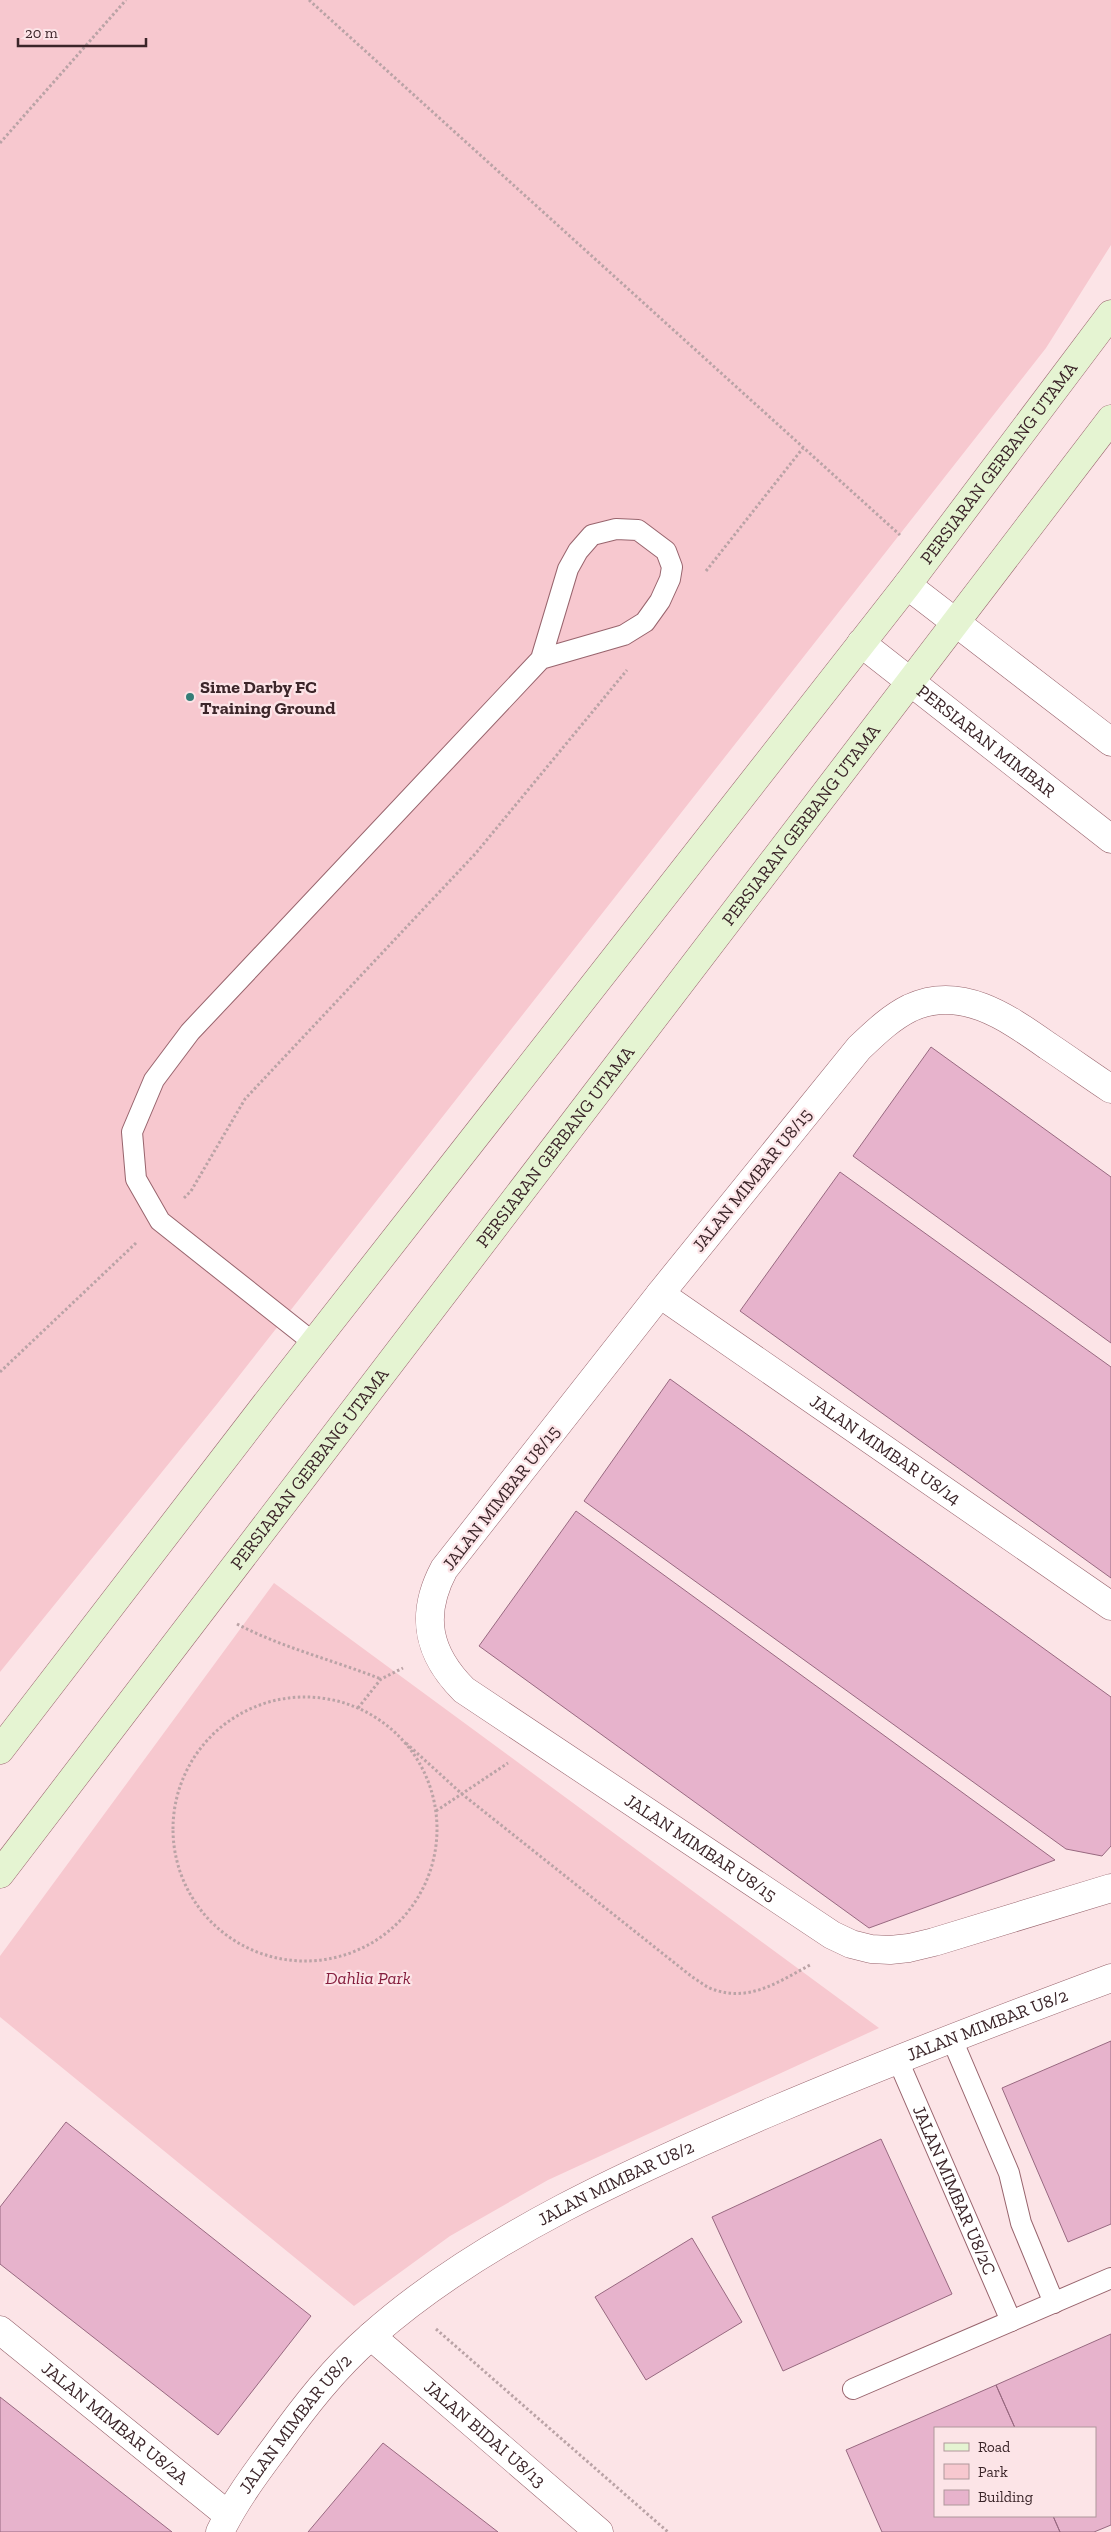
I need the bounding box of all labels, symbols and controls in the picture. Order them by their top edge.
scale bar [18,15,145,47]
text: 20 m [25,24,58,42]
street label: PERSIARAN GERBANG UTAMA [916,357,1082,569]
place label: Sime Darby FC Training Ground [200,676,336,719]
street label: PERSIARAN MIMBAR [912,680,1060,802]
marker: Sime Darby FC Training Ground [184,691,196,703]
street label: PERSIARAN GERBANG UTAMA [717,720,885,930]
street label: PERSIARAN GERBANG UTAMA [471,1041,639,1252]
street label: JALAN MIMBAR U8/15 [687,1104,817,1256]
street label: PERSIARAN GERBANG UTAMA [226,1363,394,1574]
street label: JALAN MIMBAR U8/14 [806,1390,965,1510]
street label: JALAN MIMBAR U8/15 [438,1421,564,1575]
street label: JALAN MIMBAR U8/15 [620,1789,781,1906]
park label: Dahlia Park [325,1967,411,1989]
street label: JALAN MIMBAR U8/2 [903,1984,1071,2066]
street label: JALAN MIMBAR U8/2C [908,2102,1001,2278]
street label: JALAN MIMBAR U8/2 [534,2136,697,2231]
street label: JALAN MIMBAR U8/2 [234,2350,356,2498]
street label: JALAN MIMBAR U8/2A [37,2357,193,2490]
street label: JALAN BIDAI U8/13 [420,2376,550,2492]
legend [934,2427,1096,2517]
text: Road [978,2438,1011,2456]
text: Park [978,2463,1008,2481]
text: Building [978,2488,1033,2506]

